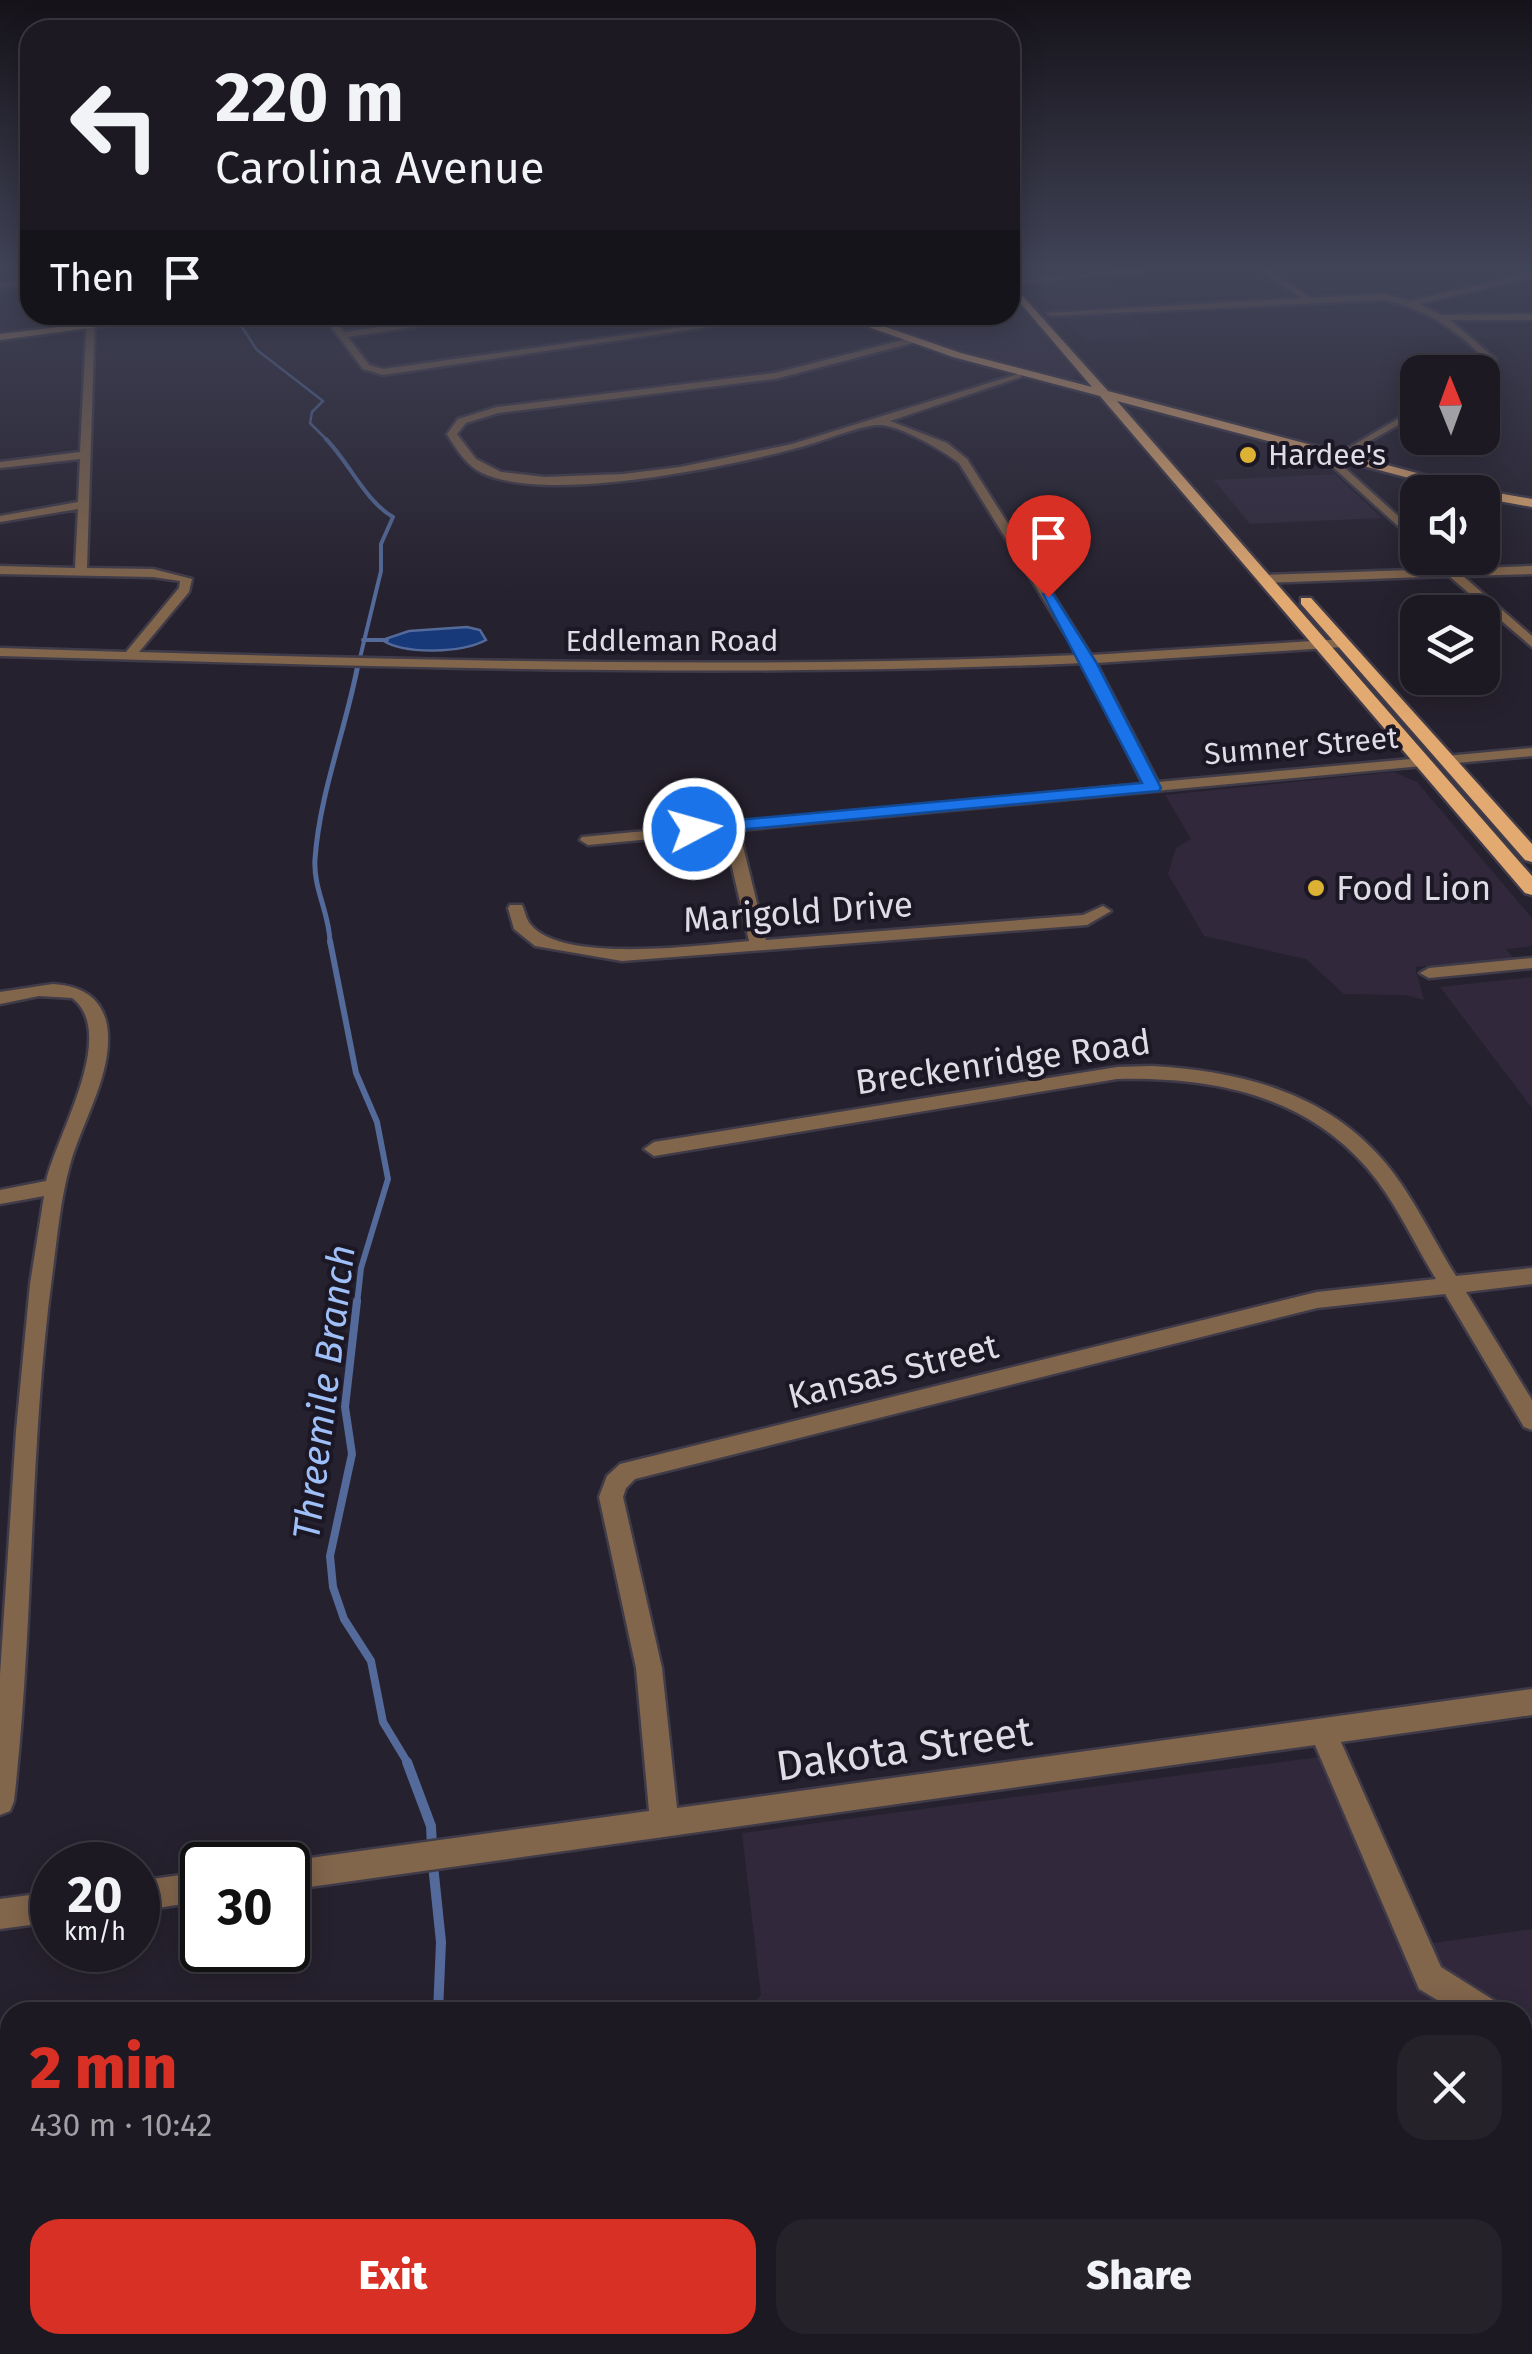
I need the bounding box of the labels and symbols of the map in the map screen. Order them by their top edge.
north arrow [1400,355,1500,455]
place label: Hardee's [1268,437,1386,473]
marker: Hardee's [1237,444,1259,466]
pin [1006,495,1091,598]
street label: Eddleman Road [565,623,779,659]
street label: Sumner Street [1203,720,1400,772]
position arrow [642,777,746,881]
place label: Food Lion [1336,867,1491,909]
marker: Food Lion [1305,877,1327,899]
street label: Marigold Drive [682,883,914,941]
street label: Breckenridge Road [853,1020,1153,1104]
water label: Threemile Branch [283,1242,365,1542]
street label: Kansas Street [784,1325,1003,1417]
street label: Dakota Street [773,1706,1036,1792]
speed limit sign: 30 [180,1842,310,1972]

